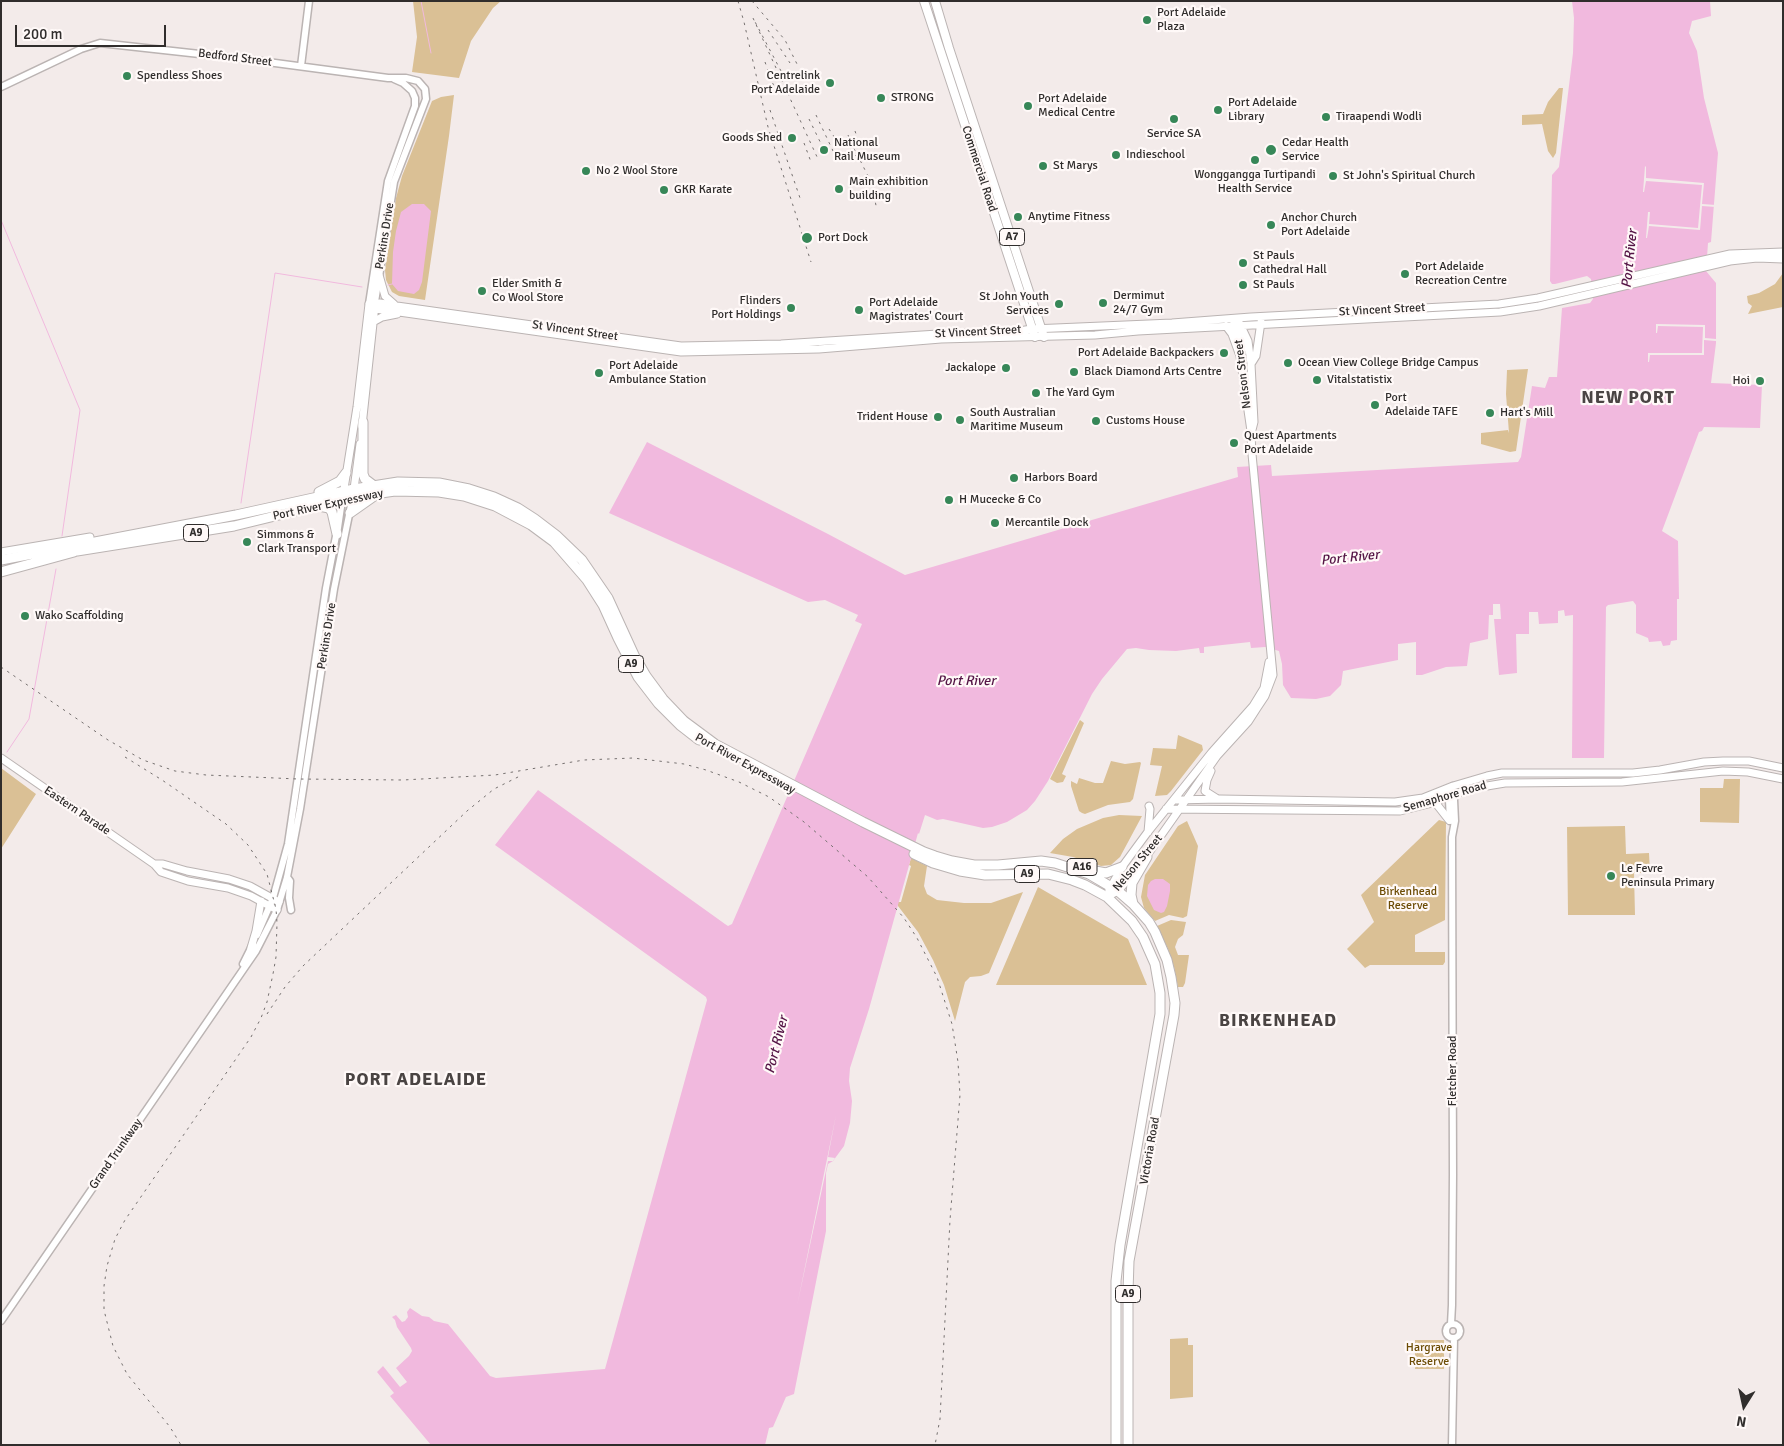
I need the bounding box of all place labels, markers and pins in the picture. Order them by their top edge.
place label: Port Adelaide Plaza [1157,6,1226,34]
marker: Port Adelaide Plaza [1141,14,1153,26]
place label: Spendless Shoes [137,69,222,83]
place label: Centrelink Port Adelaide [751,69,820,97]
marker: Spendless Shoes [121,70,133,82]
marker: Centrelink Port Adelaide [824,77,836,89]
place label: STRONG [891,91,934,105]
marker: STRONG [875,92,887,104]
place label: Port Adelaide Medical Centre [1038,92,1115,120]
place label: Port Adelaide Library [1228,96,1297,124]
marker: Port Adelaide Medical Centre [1022,100,1034,112]
marker: Port Adelaide Library [1212,104,1224,116]
place label: Tiraapendi Wodli [1336,110,1422,124]
marker: Tiraapendi Wodli [1320,111,1332,123]
marker: Service SA [1168,113,1180,125]
place label: Service SA [1147,127,1201,141]
place label: Goods Shed [722,131,782,145]
marker: Goods Shed [786,132,798,144]
place label: National Rail Museum [834,136,900,164]
place label: Cedar Health Service [1282,136,1349,164]
marker: Cedar Health Service [1264,143,1278,157]
marker: National Rail Museum [818,144,830,156]
place label: Indieschool [1126,148,1185,162]
marker: Indieschool [1110,149,1122,161]
marker: Wonggangga Turtipandi Health Service [1249,154,1261,166]
place label: St Marys [1053,159,1098,173]
marker: St Marys [1037,160,1049,172]
place label: No 2 Wool Store [596,164,678,178]
marker: No 2 Wool Store [580,165,592,177]
place label: Wonggangga Turtipandi Health Service [1194,168,1316,196]
place label: St John's Spiritual Church [1343,169,1475,183]
marker: St John's Spiritual Church [1327,170,1339,182]
place label: Main exhibition building [849,175,928,203]
place label: GKR Karate [674,183,732,197]
marker: Main exhibition building [833,183,845,195]
marker: GKR Karate [658,184,670,196]
place label: Anytime Fitness [1028,210,1110,224]
marker: Anytime Fitness [1012,211,1024,223]
place label: Anchor Church Port Adelaide [1281,211,1357,239]
marker: Anchor Church Port Adelaide [1265,219,1277,231]
marker: Port Dock [800,231,814,245]
place label: Port Dock [818,231,868,245]
place label: St Pauls Cathedral Hall [1253,249,1327,277]
marker: St Pauls Cathedral Hall [1237,257,1249,269]
place label: Port Adelaide Recreation Centre [1415,260,1507,288]
marker: Port Adelaide Recreation Centre [1399,268,1411,280]
place label: Elder Smith & Co Wool Store [492,277,564,305]
place label: St Pauls [1253,278,1294,292]
marker: St Pauls [1237,279,1249,291]
marker: Elder Smith & Co Wool Store [476,285,488,297]
place label: Dermimut 24/7 Gym [1113,289,1164,317]
place label: St John Youth Services [979,290,1049,318]
place label: Flinders Port Holdings [711,294,781,322]
place label: Port Adelaide Magistrates' Court [869,296,963,324]
marker: Dermimut 24/7 Gym [1097,297,1109,309]
marker: St John Youth Services [1053,298,1065,310]
marker: Flinders Port Holdings [785,302,797,314]
marker: Port Adelaide Magistrates' Court [853,304,865,316]
place label: Port Adelaide Backpackers [1078,346,1214,360]
marker: Port Adelaide Backpackers [1218,347,1230,359]
place label: Ocean View College Bridge Campus [1298,356,1479,370]
marker: Ocean View College Bridge Campus [1282,357,1294,369]
place label: Port Adelaide Ambulance Station [609,359,706,387]
place label: Jackalope [945,361,996,375]
marker: Jackalope [1000,362,1012,374]
place label: Black Diamond Arts Centre [1084,365,1222,379]
marker: Black Diamond Arts Centre [1068,366,1080,378]
marker: Port Adelaide Ambulance Station [593,367,605,379]
place label: Vitalstatistix [1327,373,1392,387]
marker: Vitalstatistix [1311,374,1323,386]
place label: Hoi [1732,374,1750,388]
marker: Hoi [1754,375,1766,387]
place label: The Yard Gym [1046,386,1115,400]
marker: The Yard Gym [1030,387,1042,399]
place label: Port Adelaide TAFE [1385,391,1458,419]
marker: Port Adelaide TAFE [1369,399,1381,411]
place label: South Australian Maritime Museum [970,406,1063,434]
place label: Hart's Mill [1500,406,1553,420]
marker: Hart's Mill [1484,407,1496,419]
place label: Trident House [857,410,928,424]
marker: Trident House [932,411,944,423]
marker: South Australian Maritime Museum [954,414,966,426]
place label: Customs House [1106,414,1185,428]
marker: Customs House [1090,415,1102,427]
place label: Quest Apartments Port Adelaide [1244,429,1337,457]
marker: Quest Apartments Port Adelaide [1228,437,1240,449]
place label: Harbors Board [1024,471,1098,485]
marker: Harbors Board [1008,472,1020,484]
place label: H Mucecke & Co [959,493,1041,507]
marker: H Mucecke & Co [943,494,955,506]
place label: Mercantile Dock [1005,516,1088,530]
marker: Mercantile Dock [989,517,1001,529]
place label: Simmons & Clark Transport [257,528,336,556]
marker: Simmons & Clark Transport [241,536,253,548]
place label: Wako Scaffolding [35,609,124,623]
marker: Wako Scaffolding [19,610,31,622]
place label: Le Fevre Peninsula Primary [1621,862,1714,890]
marker: Le Fevre Peninsula Primary [1605,870,1617,882]

